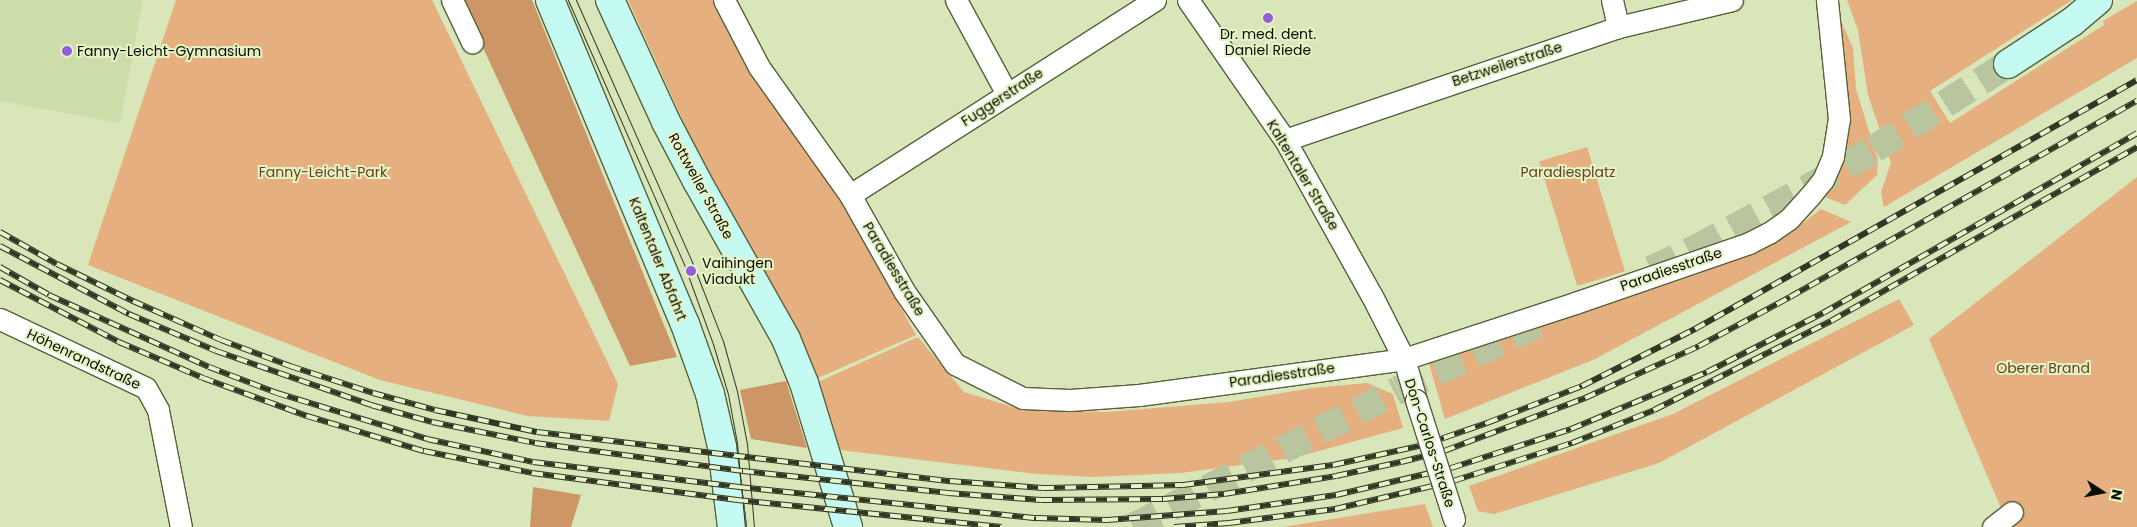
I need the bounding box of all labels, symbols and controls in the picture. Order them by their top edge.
marker: Dr. med. dent. Daniel Riede [1262,12,1274,24]
place label: Dr. med. dent. Daniel Riede [1220,26,1316,58]
street label: Betzweilerstraße [1450,38,1564,90]
place label: Fanny-Leicht-Gymnasium [77,43,261,59]
marker: Fanny-Leicht-Gymnasium [61,45,73,57]
street label: Fuggerstraße [958,64,1046,130]
street label: Kaltentaler Straße [1263,117,1343,233]
street label: Rottweiler Straße [665,130,737,242]
park label: Fanny-Leicht-Park [259,164,387,180]
park label: Paradiesplatz [1521,164,1615,180]
street label: Kaltentaler Abfahrt [626,195,690,323]
street label: Paradiesstraße [859,219,929,319]
street label: Paradiesstraße [1618,244,1724,294]
place label: Vaihingen Viadukt [702,255,773,288]
marker: Vaihingen Viadukt [684,264,698,278]
street label: Höhenrandstraße [24,325,144,393]
street label: Paradiesstraße [1228,359,1336,391]
park label: Oberer Brand [1996,360,2090,376]
street label: Don-Carlos-Straße [1401,376,1459,510]
north arrow [2077,467,2127,517]
text: N [2106,488,2128,502]

